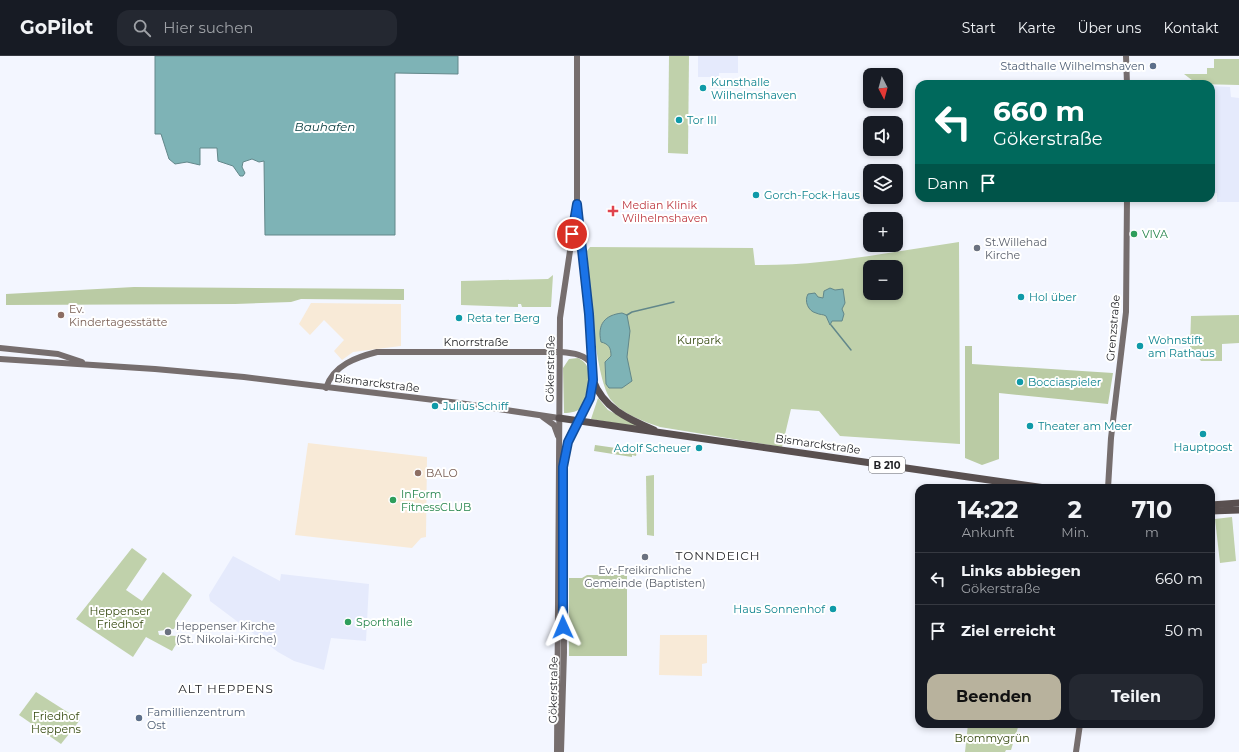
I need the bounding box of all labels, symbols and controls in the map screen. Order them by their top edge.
search box [117,10,397,46]
text: GoPilot [20,16,93,39]
icon: search [131,17,153,39]
text: Hier suchen [163,18,253,37]
text: Start [962,19,996,37]
text: Karte [1018,19,1055,37]
text: Über uns [1077,19,1141,37]
text: Kontakt [1163,19,1219,37]
place label: Stadthalle Wilhelmshaven [1001,59,1145,73]
marker: Stadthalle Wilhelmshaven [1148,61,1158,71]
north arrow [863,68,903,108]
map controls [863,68,903,300]
place label: Kunsthalle Wilhelmshaven [711,75,797,102]
marker: Kunsthalle Wilhelmshaven [698,83,708,93]
text: 660 m [993,94,1085,128]
icon: left [927,96,979,148]
place label: Tor III [687,113,717,127]
marker: Tor III [674,115,684,125]
button: sound [863,116,903,156]
water label: Bauhafen [295,119,355,134]
text: Gökerstraße [993,128,1103,150]
button: layers [863,164,903,204]
icon: arrive [977,172,999,194]
text: Dann [927,174,969,193]
place label: Gorch-Fock-Haus [764,188,861,202]
marker: Gorch-Fock-Haus [751,190,761,200]
place label: Median Klinik Wilhelmshaven [622,198,708,225]
marker: Median Klinik Wilhelmshaven [607,205,619,217]
button: + [863,212,903,252]
pin [555,217,589,251]
icon: arrive [561,223,583,245]
place label: VIVA [1142,227,1168,241]
marker: VIVA [1129,229,1139,239]
place label: St.Willehad Kirche [985,235,1047,262]
marker: St.Willehad Kirche [972,243,982,253]
button: − [863,260,903,300]
place label: Hol über [1029,290,1077,304]
marker: Hol über [1016,292,1026,302]
street label: Grenzstraße [1103,294,1123,362]
place label: Ev. Kindertagesstätte [69,302,168,329]
marker: Ev. Kindertagesstätte [56,310,66,320]
place label: Reta ter Berg [467,311,540,325]
marker: Reta ter Berg [454,313,464,323]
park label: Kurpark [677,333,721,347]
place label: Wohnstift am Rathaus [1148,333,1215,360]
street label: Knorrstraße [443,335,509,349]
street label: Gökerstraße [542,335,558,403]
marker: Wohnstift am Rathaus [1135,341,1145,351]
street label: Bismarckstraße [334,371,421,395]
place label: Bocciaspieler [1028,375,1101,389]
marker: Bocciaspieler [1015,377,1025,387]
place label: Julius Schiff [442,399,509,413]
marker: Julius Schiff [430,401,440,411]
place label: Theater am Meer [1038,419,1132,433]
marker: Theater am Meer [1025,421,1035,431]
marker: Hauptpost [1198,429,1208,439]
street label: Bismarckstraße [775,431,862,457]
place label: Hauptpost [1174,440,1233,454]
place label: Adolf Scheuer [614,441,691,455]
marker: Adolf Scheuer [694,443,704,453]
road number: B 210 [869,457,905,473]
place label: BALO [426,466,458,480]
marker: BALO [413,468,423,478]
place label: InForm FitnessCLUB [401,487,471,514]
marker: InForm FitnessCLUB [388,495,398,505]
text: 14:22 [958,495,1018,524]
text: 2 [1068,495,1082,524]
text: 710 [1131,495,1172,524]
text: Ankunft [962,524,1015,540]
text: Min. [1061,524,1089,540]
text: m [1145,524,1159,540]
district label: TONNDEICH [675,548,761,563]
marker: Ev.-Freikirchliche Gemeinde (Baptisten) [640,552,650,562]
text: Links abbiegen [961,561,1081,580]
place label: Ev.-Freikirchliche Gemeinde (Baptisten) [584,563,706,590]
icon: left [927,568,949,590]
text: 660 m [1155,569,1203,588]
text: Gökerstraße [961,580,1040,596]
place label: Haus Sonnenhof [733,602,826,616]
park label: Heppenser Friedhof [89,604,151,631]
marker: Haus Sonnenhof [828,604,838,614]
position arrow [542,606,584,648]
place label: Sporthalle [356,615,413,629]
marker: Sporthalle [343,617,353,627]
place label: Heppenser Kirche (St. Nikolai-Kirche) [176,619,277,646]
icon: arrive [927,620,949,642]
text: Ziel erreicht [961,621,1056,640]
text: 50 m [1165,621,1203,640]
marker: Heppenser Kirche (St. Nikolai-Kirche) [163,627,173,637]
street label: Gökerstraße [545,656,561,724]
button: Beenden [927,674,1061,720]
button: Teilen [1069,674,1203,720]
district label: ALT HEPPENS [178,681,274,696]
place label: Famillienzentrum Ost [147,705,245,732]
park label: Friedhof Heppens [31,709,82,736]
marker: Famillienzentrum Ost [134,713,144,723]
park label: Brommygrün [954,731,1030,745]

